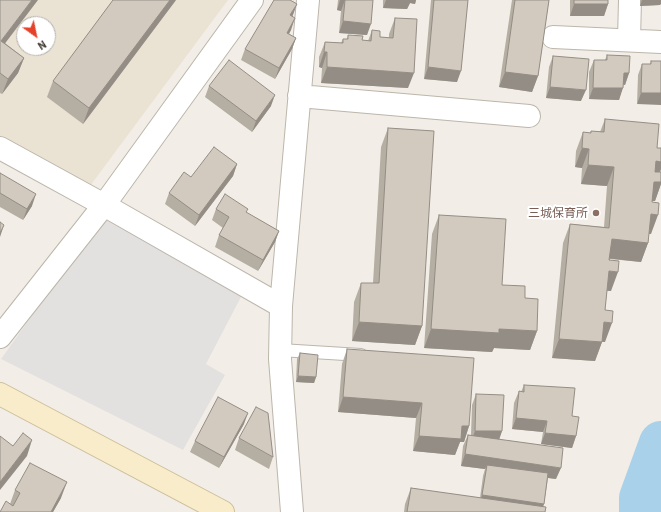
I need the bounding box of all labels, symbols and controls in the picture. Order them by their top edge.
north arrow [16,16,56,56]
text: N [36,38,49,53]
place label: 三城保育所 [528,206,588,220]
marker: 三城保育所 [591,208,601,218]

